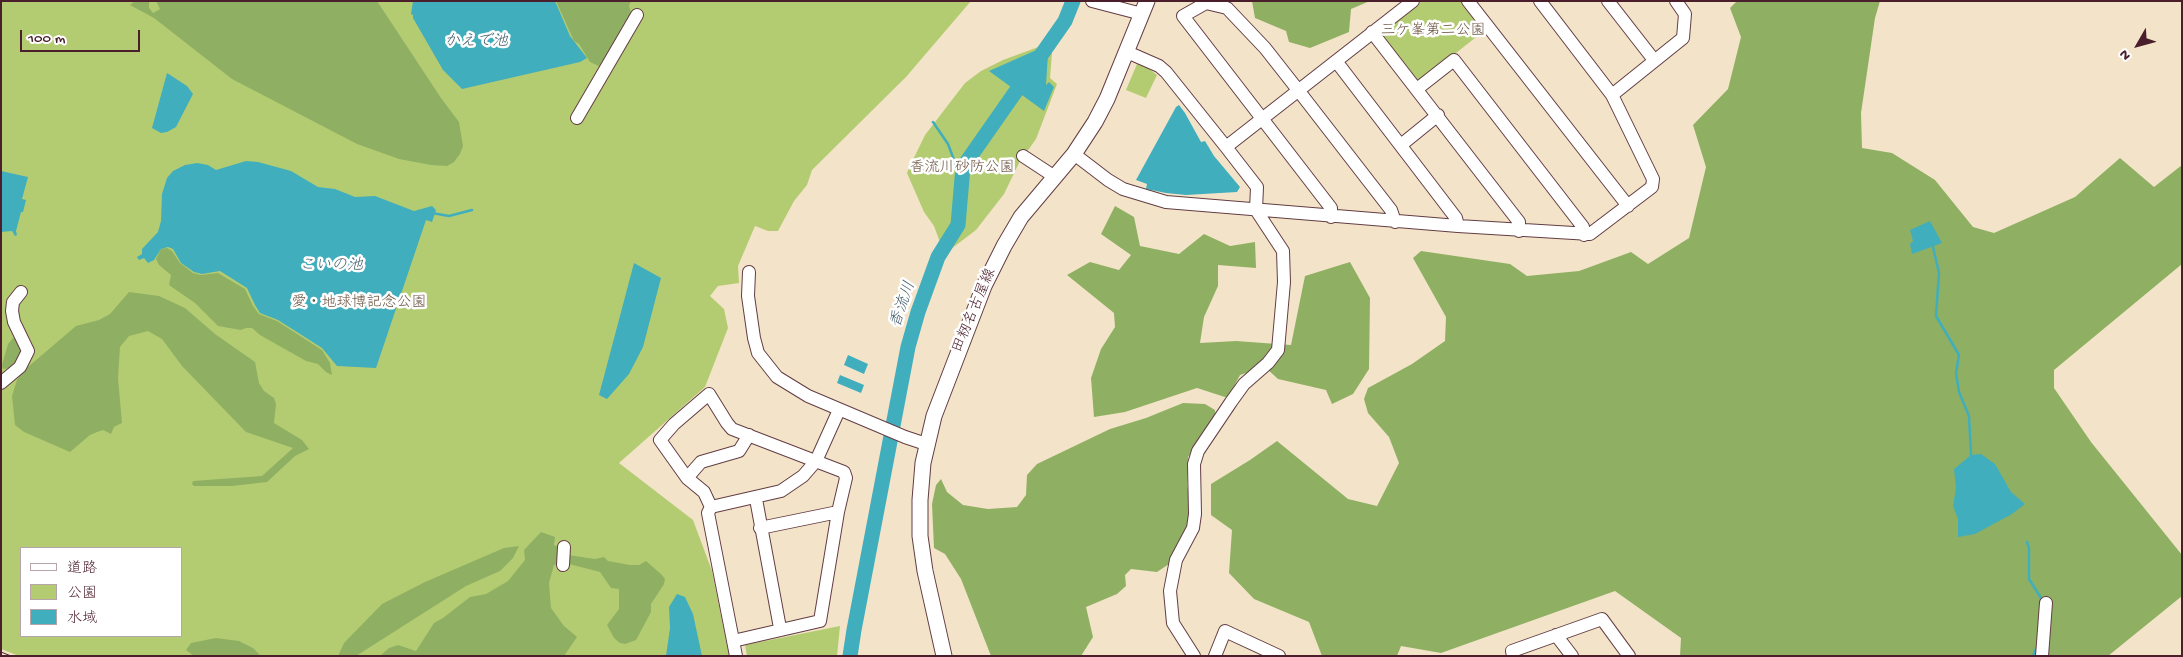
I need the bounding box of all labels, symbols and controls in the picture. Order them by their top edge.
scale bar [22,20,142,52]
north arrow [2113,20,2163,70]
park label: 三ケ峯第二公園 [1381,23,1485,41]
text: 100 m [28,30,65,48]
water label: かえで池 [444,33,508,53]
text: N [2116,46,2135,63]
park label: 香流川砂防公園 [910,160,1014,178]
water label: こいの池 [299,257,363,277]
street label: 田籾名古屋線 [949,266,1001,356]
water label: 香流川 [887,279,921,331]
park label: 愛・地球博記念公園 [292,295,426,313]
legend [20,547,182,637]
text: 道路 [67,560,97,578]
text: 公園 [67,585,97,603]
text: 水域 [67,610,97,628]

